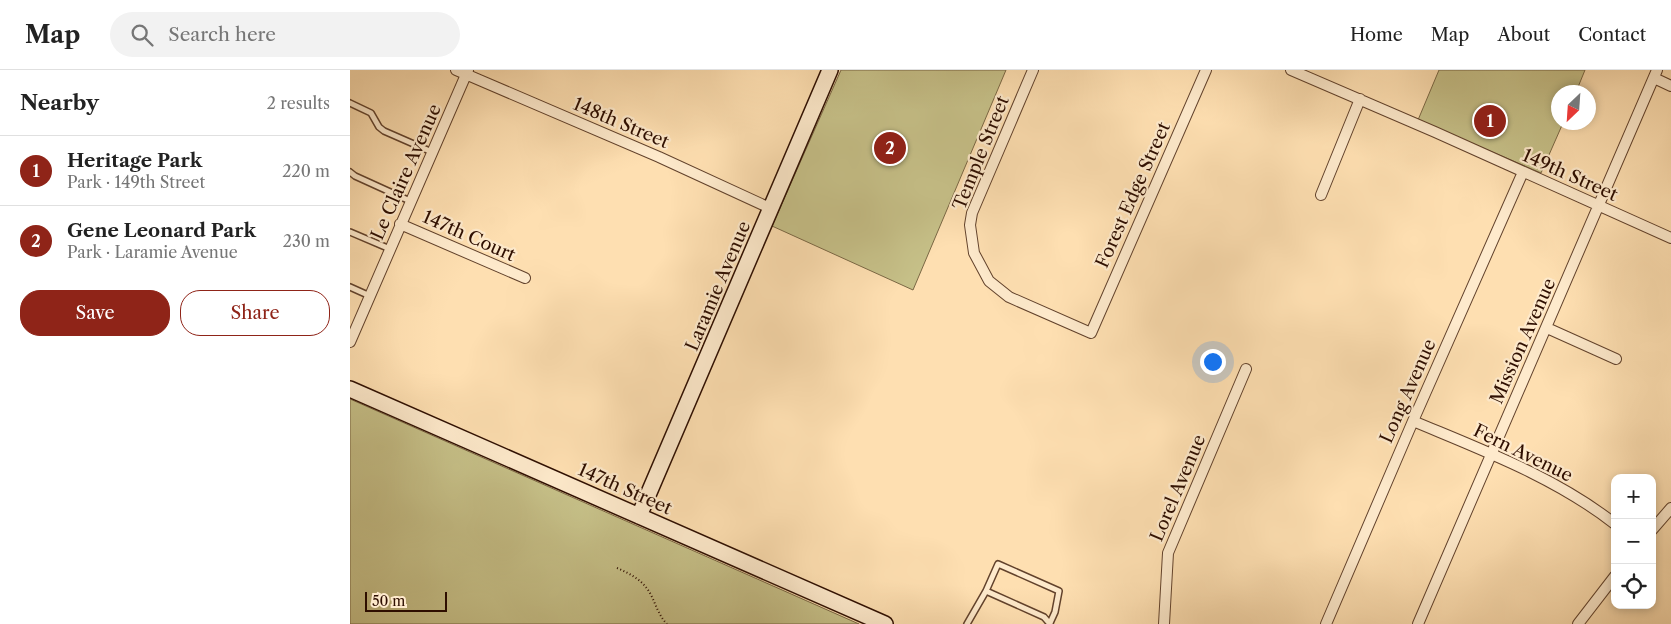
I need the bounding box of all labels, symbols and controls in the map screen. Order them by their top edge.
search box [110,12,460,57]
text: Map [25,20,80,49]
icon: search [128,21,156,49]
text: Search here [168,23,276,46]
text: Home [1350,24,1403,46]
text: Map [1431,24,1469,46]
text: About [1497,24,1550,46]
text: Contact [1578,24,1646,46]
north arrow [1551,85,1596,130]
text: Nearby [20,90,99,115]
street label: Temple Street [948,92,1014,213]
text: 2 results [267,93,330,113]
street label: 148th Street [570,93,673,153]
street label: Le Claire Avenue [366,101,446,243]
pin: 1 [1474,102,1506,140]
street label: Forest Edge Street [1091,118,1175,271]
pin: 2 [874,129,906,167]
street label: 149th Street [1519,144,1622,206]
text: Heritage Park [67,149,202,172]
text: 1 [32,161,40,181]
text: 220 m [282,161,330,181]
text: Park · 149th Street [67,172,205,192]
street label: 147th Court [419,206,519,266]
street label: Laramie Avenue [681,218,755,354]
text: Gene Leonard Park [67,219,256,242]
text: 2 [31,231,41,251]
text: 230 m [283,231,330,251]
text: Park · Laramie Avenue [67,242,238,262]
street label: Mission Avenue [1485,275,1561,407]
button: Save [20,290,170,336]
button: Share [180,290,330,336]
street label: Long Avenue [1375,336,1441,446]
your location [1200,349,1226,375]
street label: Fern Avenue [1470,419,1576,487]
street label: Lorel Avenue [1146,431,1210,545]
street label: 147th Street [575,459,676,520]
map controls [1611,474,1656,609]
button: + [1611,474,1656,519]
button: − [1611,519,1656,564]
button: locate [1611,564,1656,609]
scale bar [365,589,448,612]
text: 50 m [372,592,405,610]

